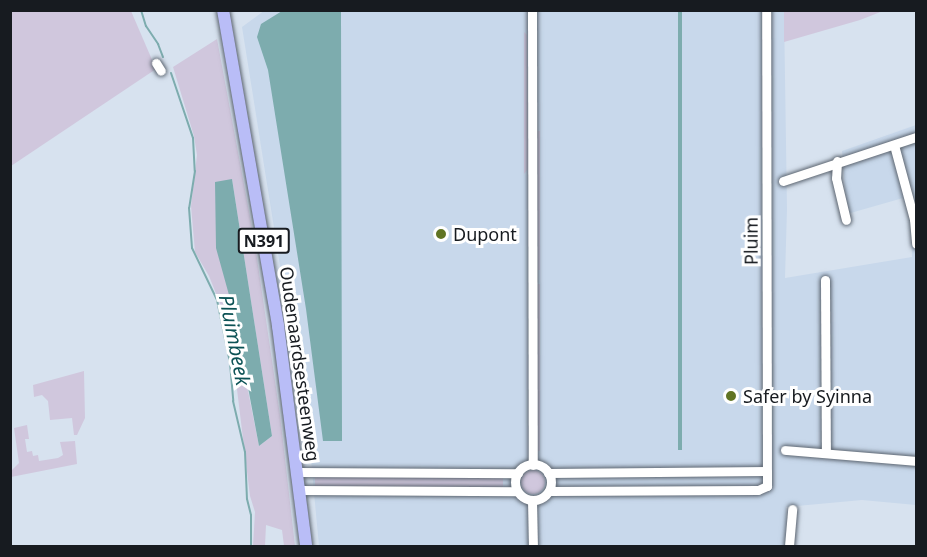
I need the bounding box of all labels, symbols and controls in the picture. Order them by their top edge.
street label: Pluim [740,217,762,265]
place label: Dupont [453,223,517,245]
marker: Dupont [434,227,448,241]
road number: N391 [237,228,291,254]
street label: Oudenaardsesteenweg [276,265,324,463]
water label: Pluimbeek [214,292,256,388]
place label: Safer by Syinna [743,385,872,407]
marker: Safer by Syinna [724,389,738,403]

